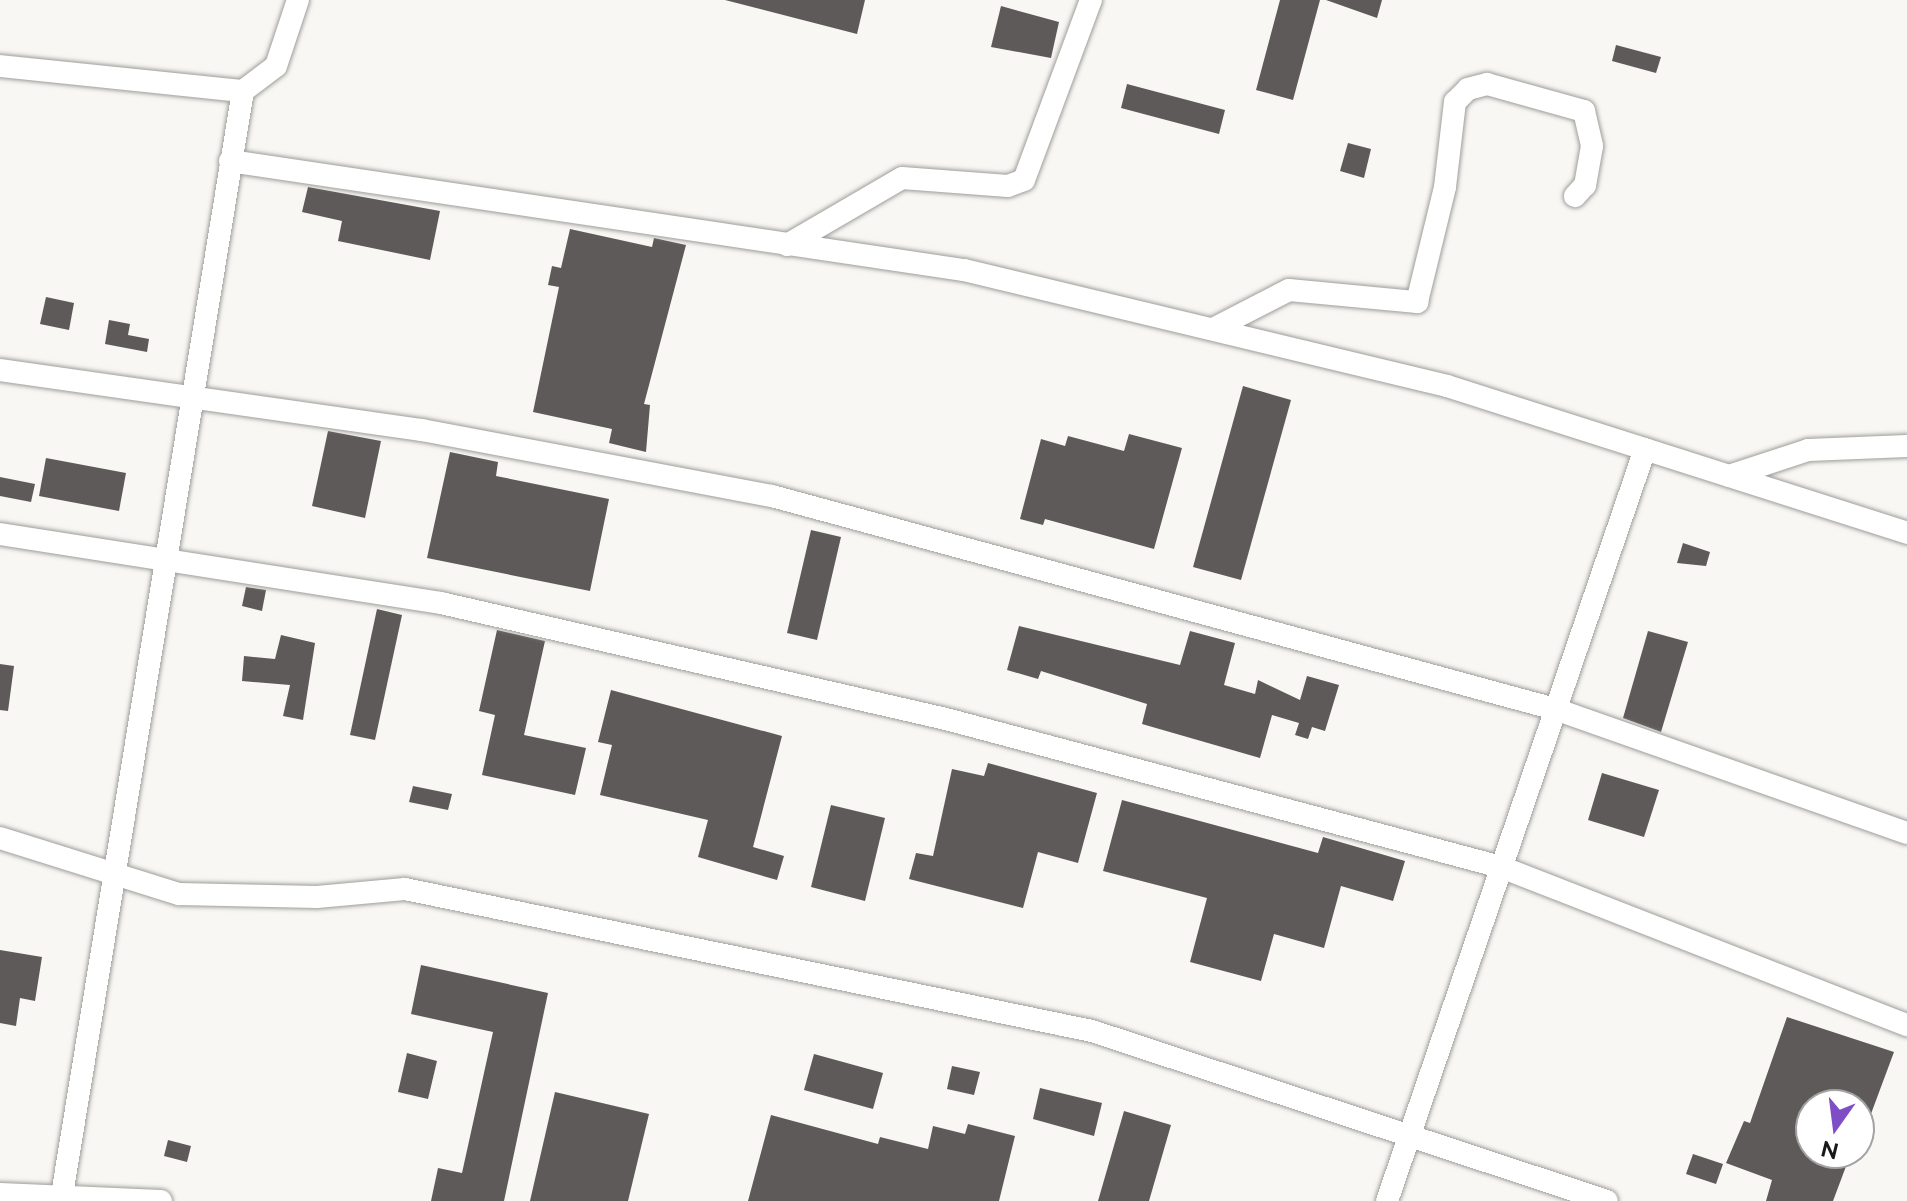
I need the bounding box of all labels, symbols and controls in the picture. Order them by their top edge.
north arrow [1795,1089,1875,1169]
text: N [1818,1136,1841,1165]

